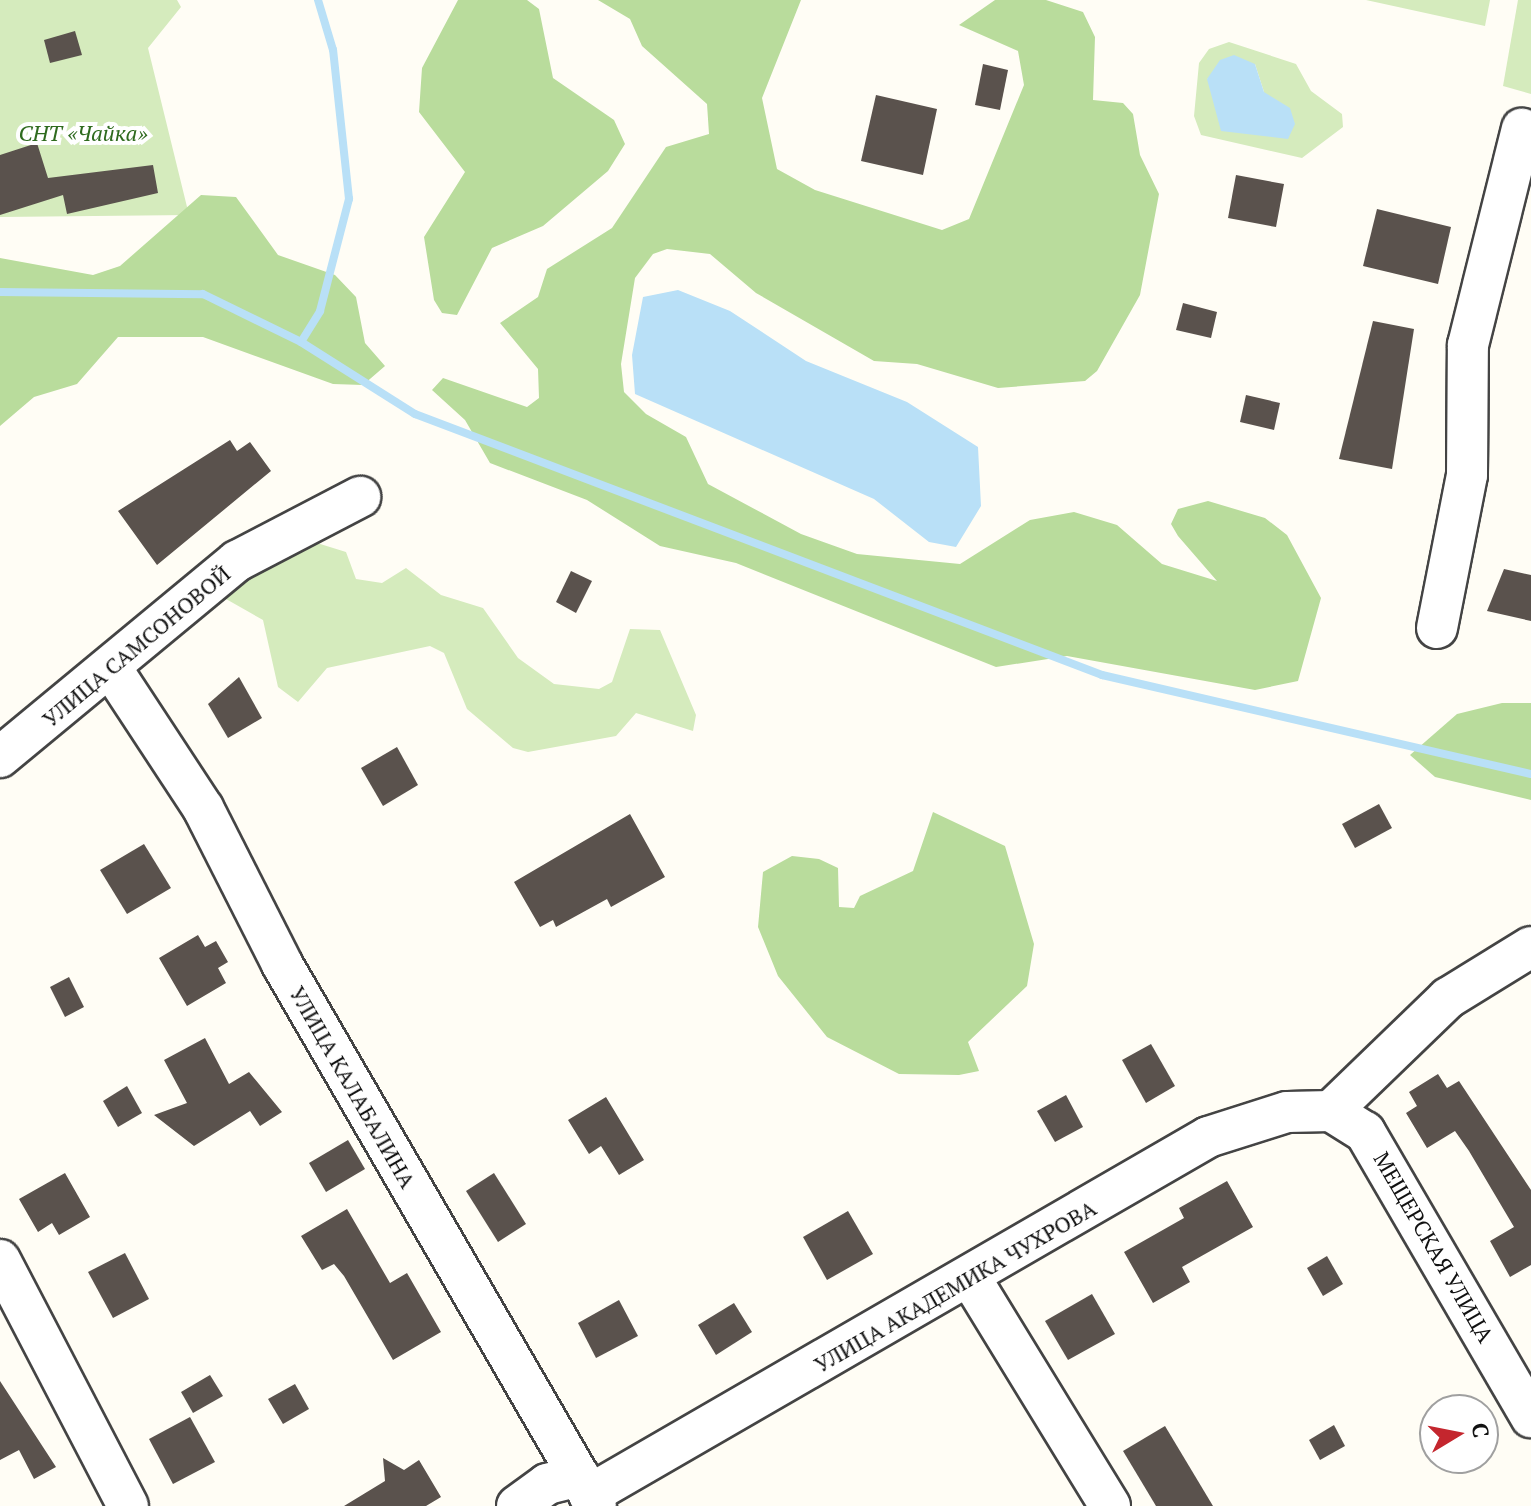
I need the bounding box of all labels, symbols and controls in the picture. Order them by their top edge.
park label: СНТ «Чайка» [18,120,148,146]
street label: УЛИЦА САМСОНОВОЙ [37,560,235,732]
street label: УЛИЦА КАЛАБАЛИНА [284,981,422,1193]
street label: МЕЩЕРСКАЯ УЛИЦА [1368,1147,1500,1347]
street label: УЛИЦА АКАДЕМИКА ЧУХРОВА [809,1194,1101,1378]
north arrow [1419,1394,1499,1474]
text: С [1466,1420,1497,1440]

